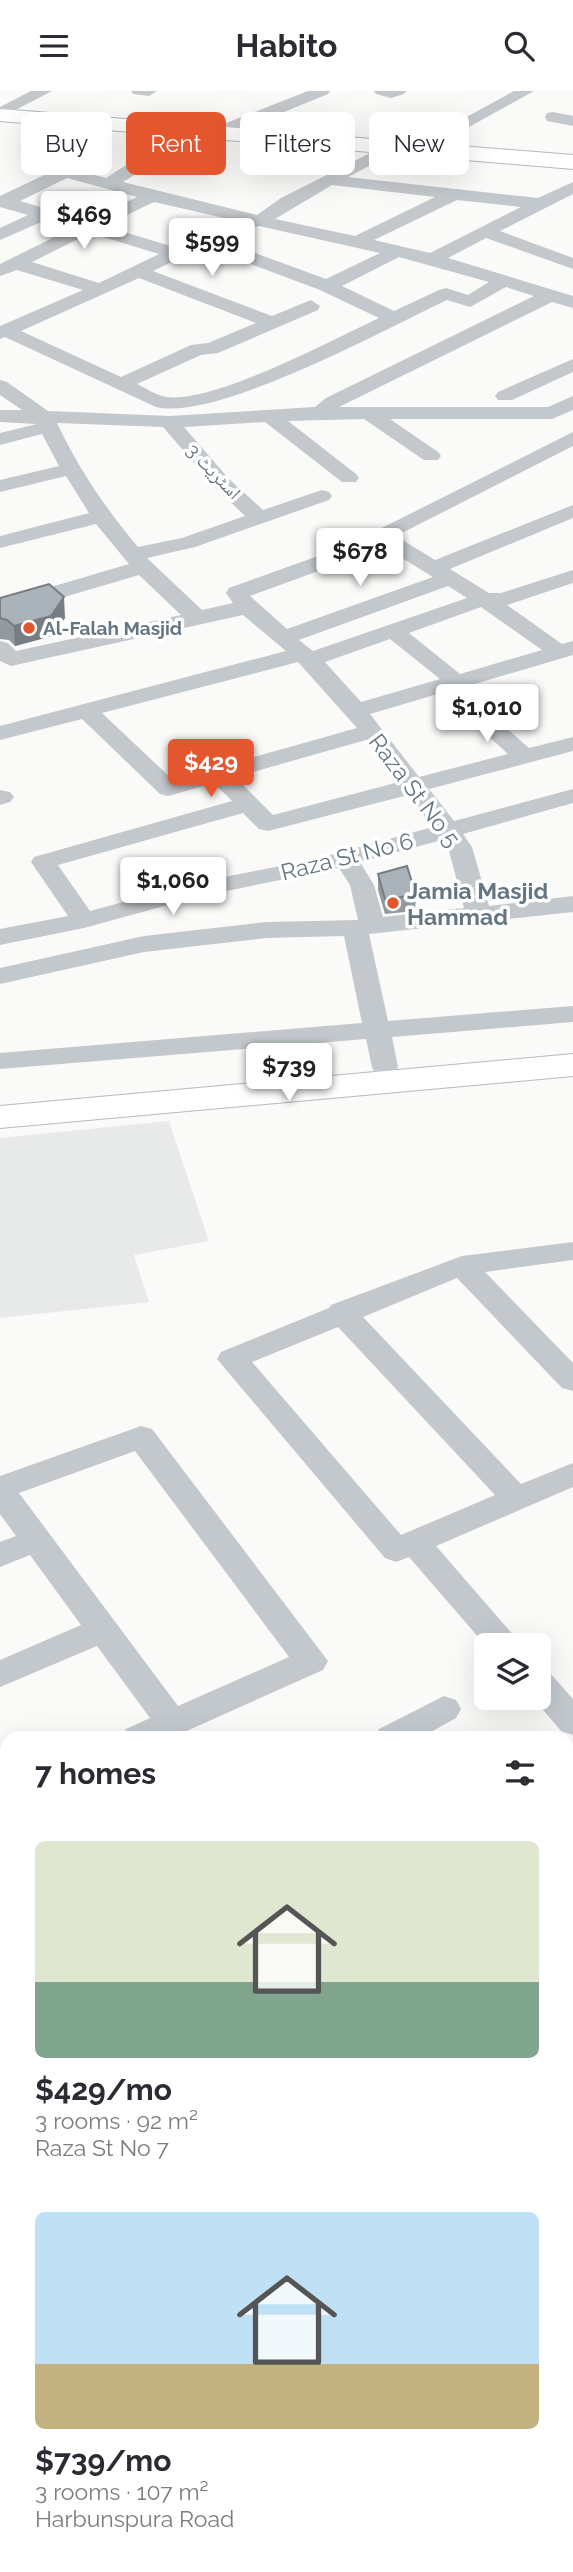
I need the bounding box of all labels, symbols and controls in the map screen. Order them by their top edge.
icon: menu [35,27,73,65]
text: Habito [236,27,337,64]
icon: search [500,27,538,65]
chip: Buy [21,112,112,175]
chip: Rent [126,112,226,175]
chip: Filters [240,112,355,175]
chip: New [369,112,469,175]
pin: $469 [43,191,125,251]
text: $469 [56,200,112,227]
pin: $599 [171,219,253,278]
text: $599 [185,227,239,254]
street label: اسٹریٹ 3 [182,439,246,504]
pin: $678 [319,529,401,588]
text: $678 [332,537,388,564]
place label: Al-Falah Masjid [43,617,182,639]
marker: Al-Falah Masjid [21,620,37,636]
pin: $1,010 [430,685,544,744]
text: $1,010 [452,693,522,720]
street label: Raza St No 5 [364,728,466,852]
pin: $429 [170,739,252,799]
text: $429 [184,748,238,775]
street label: Raza St No 6 [278,827,416,885]
pin: $1,060 [116,857,230,917]
text: $1,060 [136,866,210,893]
place label: Jamia Masjid Hammad [407,877,548,930]
marker: Jamia Masjid Hammad [385,895,401,911]
pin: $739 [248,1044,330,1103]
text: $739 [262,1052,316,1079]
map controls [474,1633,551,1710]
button: layers [474,1633,551,1710]
icon: filters [501,1754,539,1792]
text: 7 homes [35,1756,156,1791]
icon: home [224,1886,350,2012]
text: $429/mo [35,2072,172,2107]
text: 3 rooms · 92 m² [35,2107,198,2134]
text: Raza St No 7 [35,2134,169,2161]
icon: home [224,2257,350,2383]
text: $739/mo [35,2443,171,2478]
text: 3 rooms · 107 m² [35,2478,209,2505]
text: Harbunspura Road [35,2505,234,2532]

